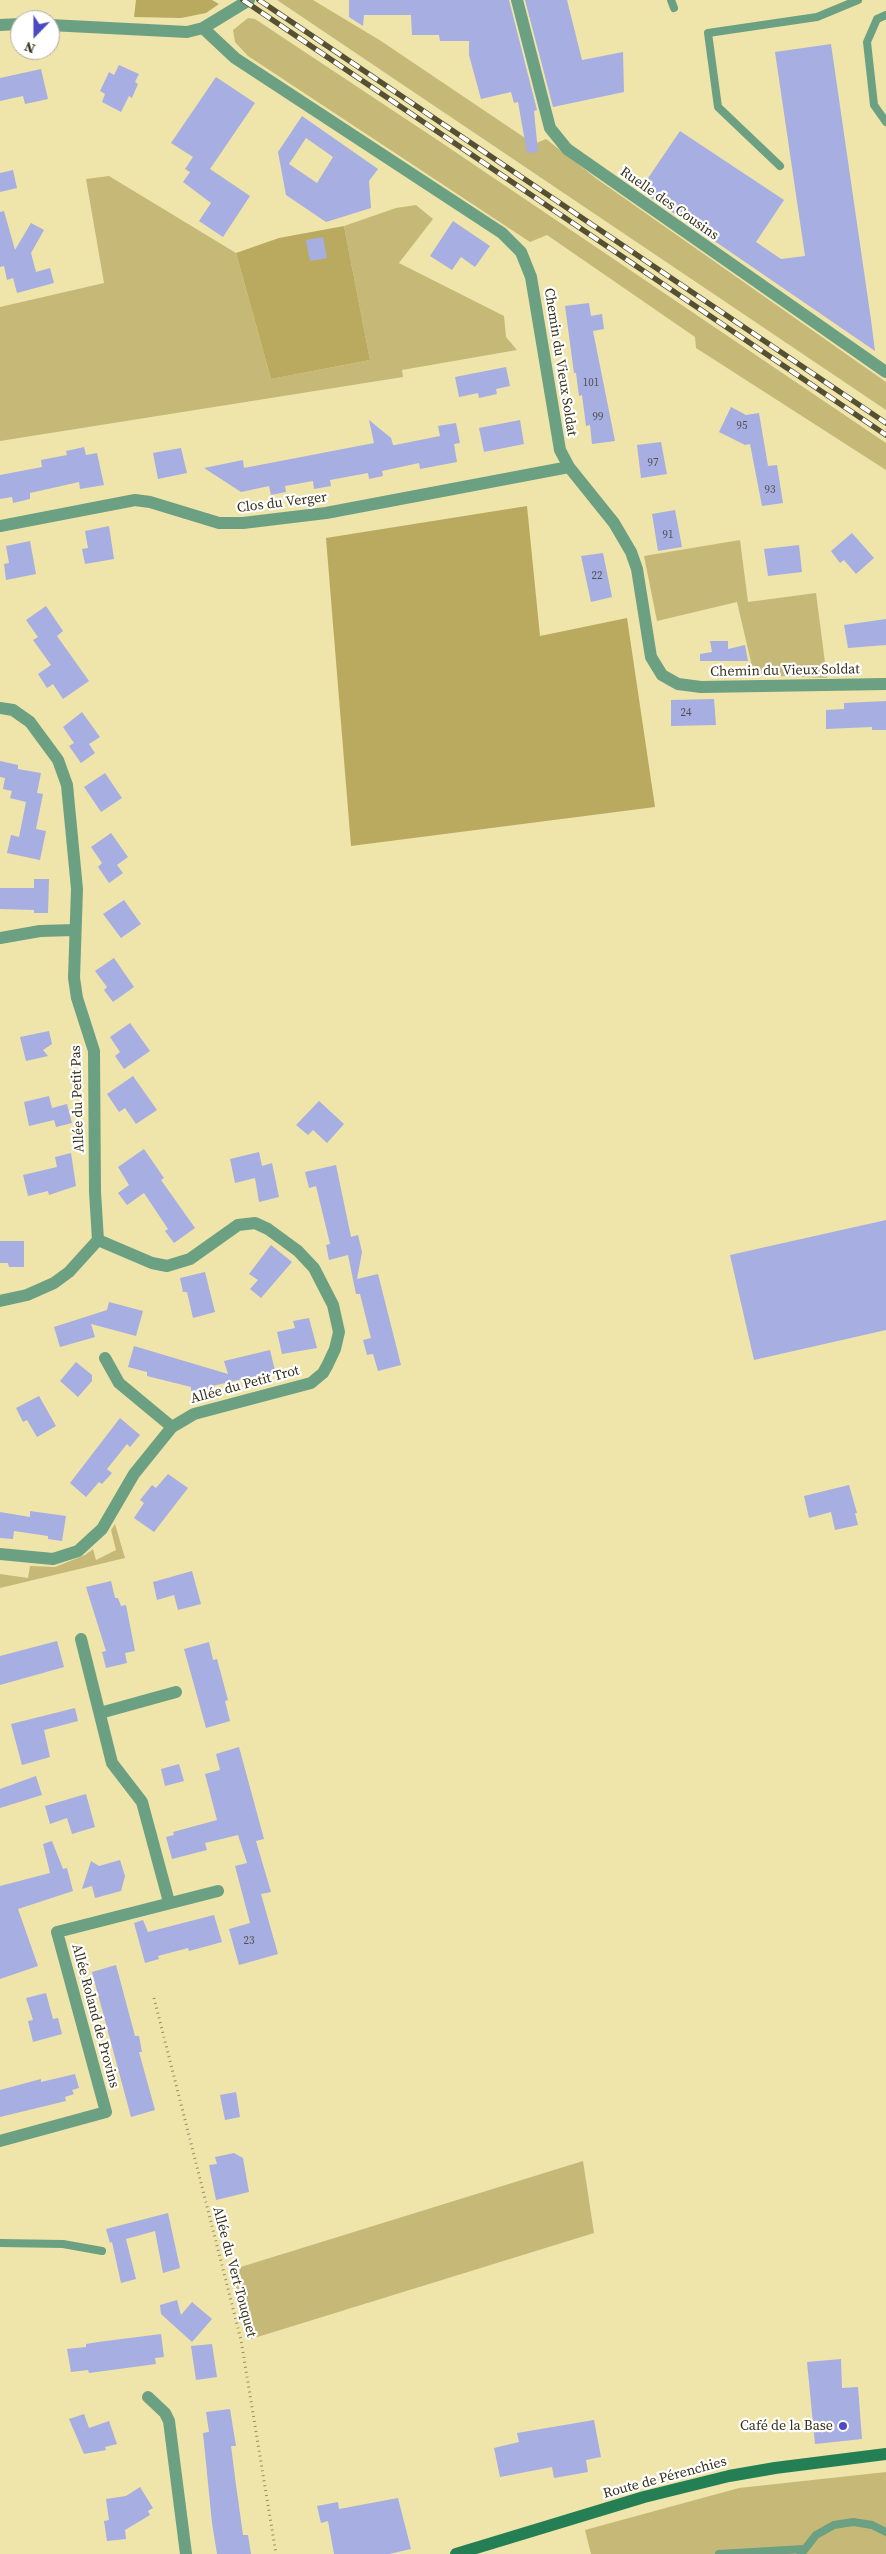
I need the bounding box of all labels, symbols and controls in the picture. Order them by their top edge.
north arrow [10,10,60,60]
text: N [21,37,38,59]
street label: Ruelle des Cousins [616,164,722,244]
street label: Chemin du Vieux Soldat [540,287,580,437]
house number: 101 [583,376,599,390]
house number: 99 [593,410,603,424]
house number: 95 [737,419,747,433]
house number: 97 [648,456,658,470]
house number: 93 [765,483,775,497]
street label: Clos du Verger [236,489,328,517]
house number: 91 [663,528,673,542]
house number: 22 [592,569,602,583]
street label: Chemin du Vieux Soldat [710,661,860,681]
house number: 24 [681,706,691,720]
street label: Allée du Petit Pas [68,1045,88,1153]
street label: Allée du Petit Trot [189,1362,301,1408]
house number: 23 [244,1934,254,1948]
street label: Allée Roland de Provins [68,1942,122,2090]
street label: Allée du Vert Touquet [208,2205,260,2339]
place label: Café de la Base [740,2418,833,2434]
marker: Café de la Base [837,2420,849,2432]
street label: Route de Pérenchies [602,2453,728,2503]

